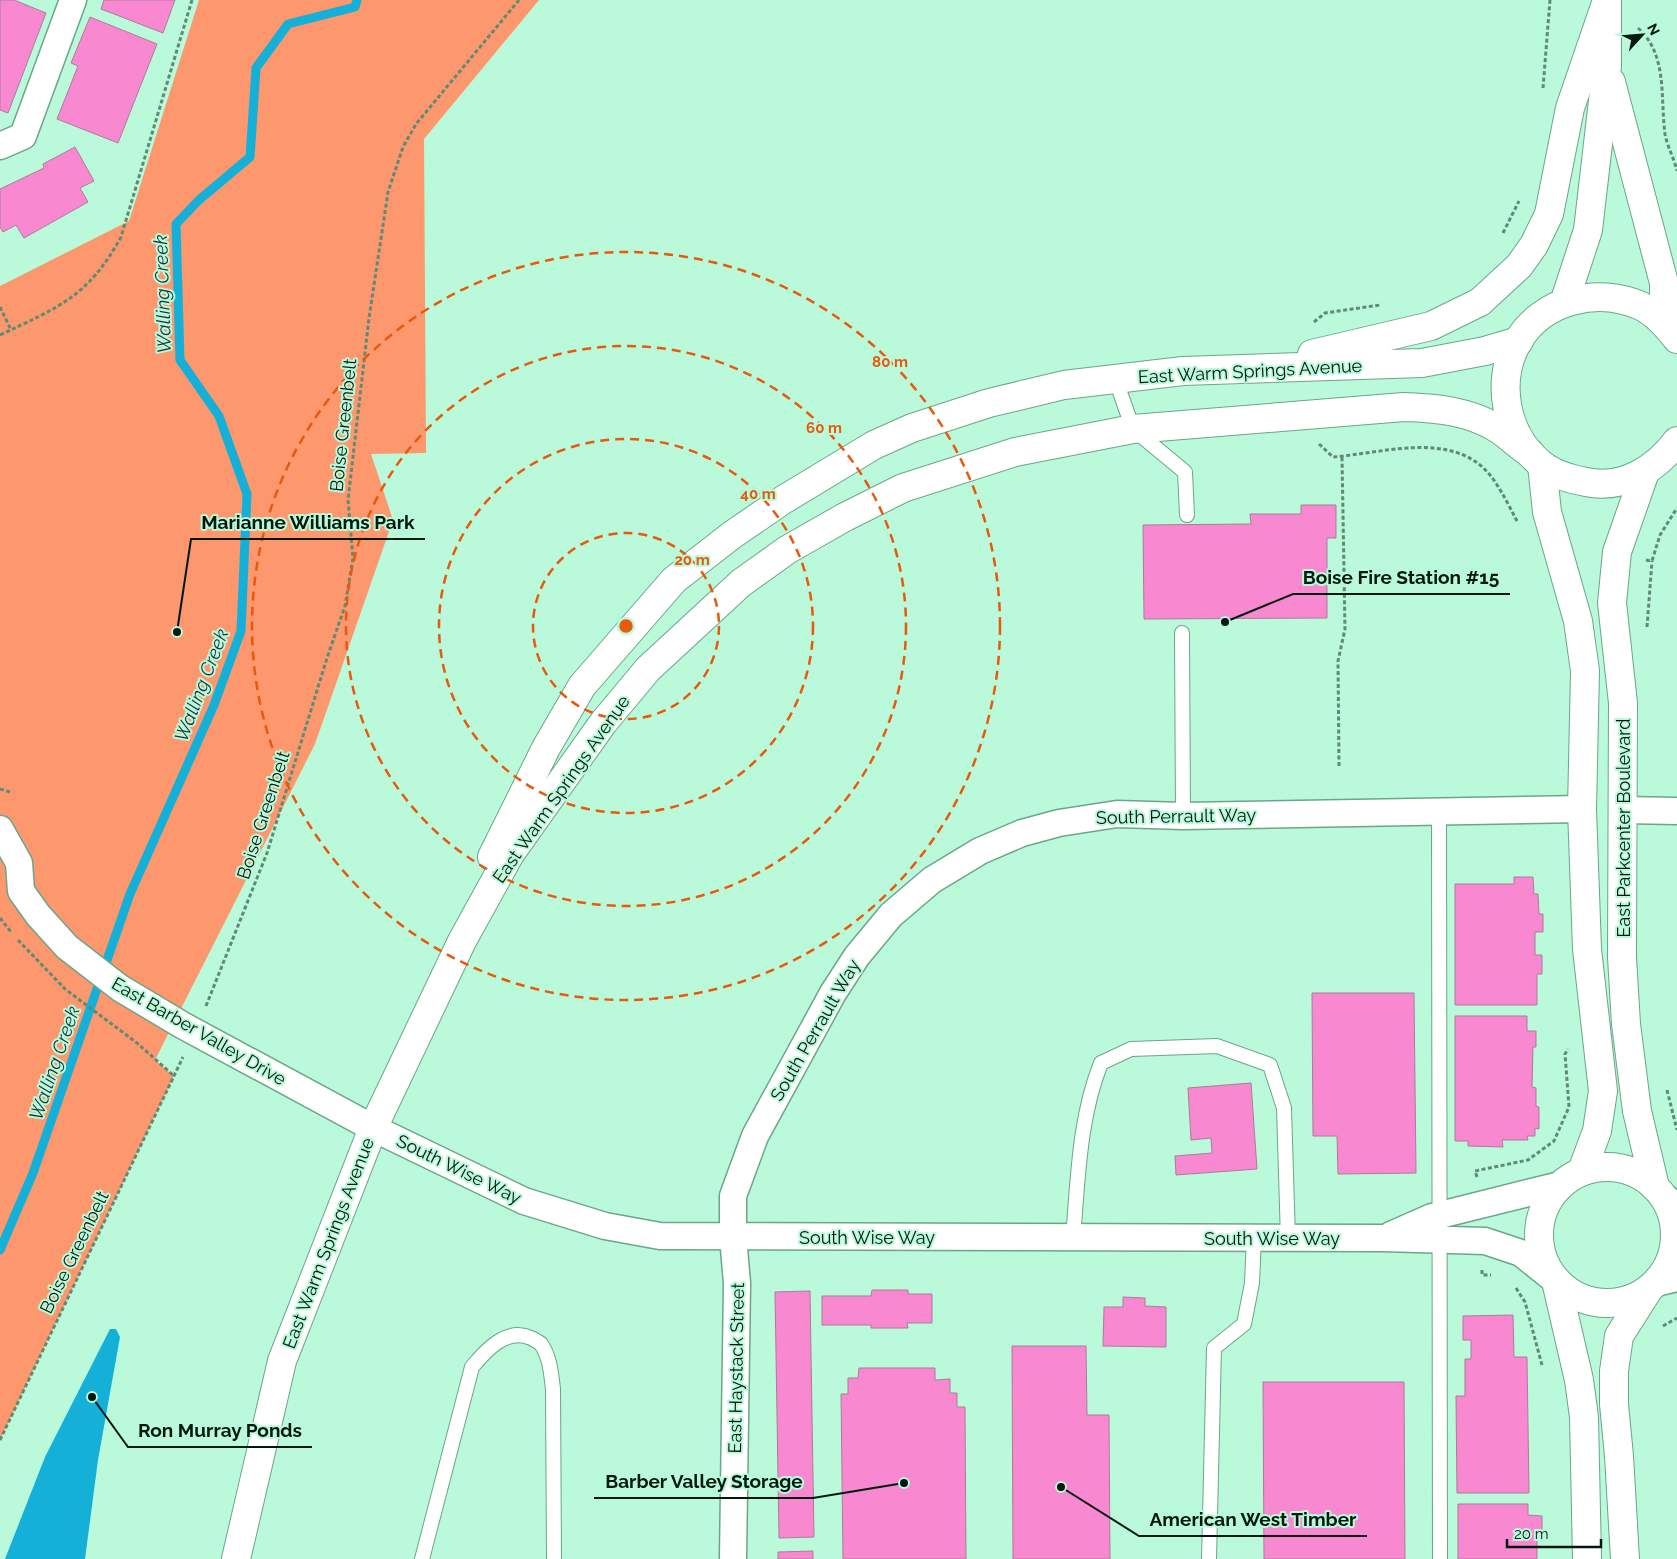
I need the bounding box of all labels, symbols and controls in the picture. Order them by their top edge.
north arrow [1617,10,1667,60]
text: N [1644,21,1663,38]
water label: Walling Creek [149,234,175,354]
text: 80 m [872,353,908,371]
street label: East Warm Springs Avenue [1137,355,1363,387]
street label: Boise Greenbelt [326,357,360,493]
text: 60 m [806,419,842,437]
text: 40 m [740,485,776,503]
callout: Marianne Williams Park [191,505,425,539]
text: Marianne Williams Park [201,511,415,533]
text: 20 m [674,551,710,569]
callout: Boise Fire Station #15 [1293,560,1510,594]
text: Boise Fire Station #15 [1303,566,1499,588]
centre of rings [617,617,635,635]
water label: Walling Creek [169,625,233,745]
street label: East Warm Springs Avenue [488,691,634,887]
street label: East Parkcenter Boulevard [1613,718,1634,938]
street label: Boise Greenbelt [232,748,294,882]
street label: South Perrault Way [1096,804,1257,828]
street label: South Perrault Way [766,955,864,1105]
street label: East Barber Valley Drive [108,972,290,1090]
water label: Walling Creek [24,1003,84,1123]
street label: South Wise Way [393,1130,525,1208]
street label: East Warm Springs Avenue [278,1134,378,1351]
street label: Boise Greenbelt [35,1187,113,1317]
street label: South Wise Way [799,1227,935,1248]
street label: South Wise Way [1204,1228,1340,1249]
street label: East Haystack Street [724,1282,748,1454]
callout: Ron Murray Ponds [128,1413,312,1447]
text: Ron Murray Ponds [138,1419,302,1441]
callout: Barber Valley Storage [594,1464,813,1498]
text: Barber Valley Storage [605,1470,803,1492]
callout: American West Timber [1139,1502,1367,1536]
text: American West Timber [1150,1508,1357,1530]
scale bar [1507,1516,1601,1548]
text: 20 m [1514,1525,1549,1543]

